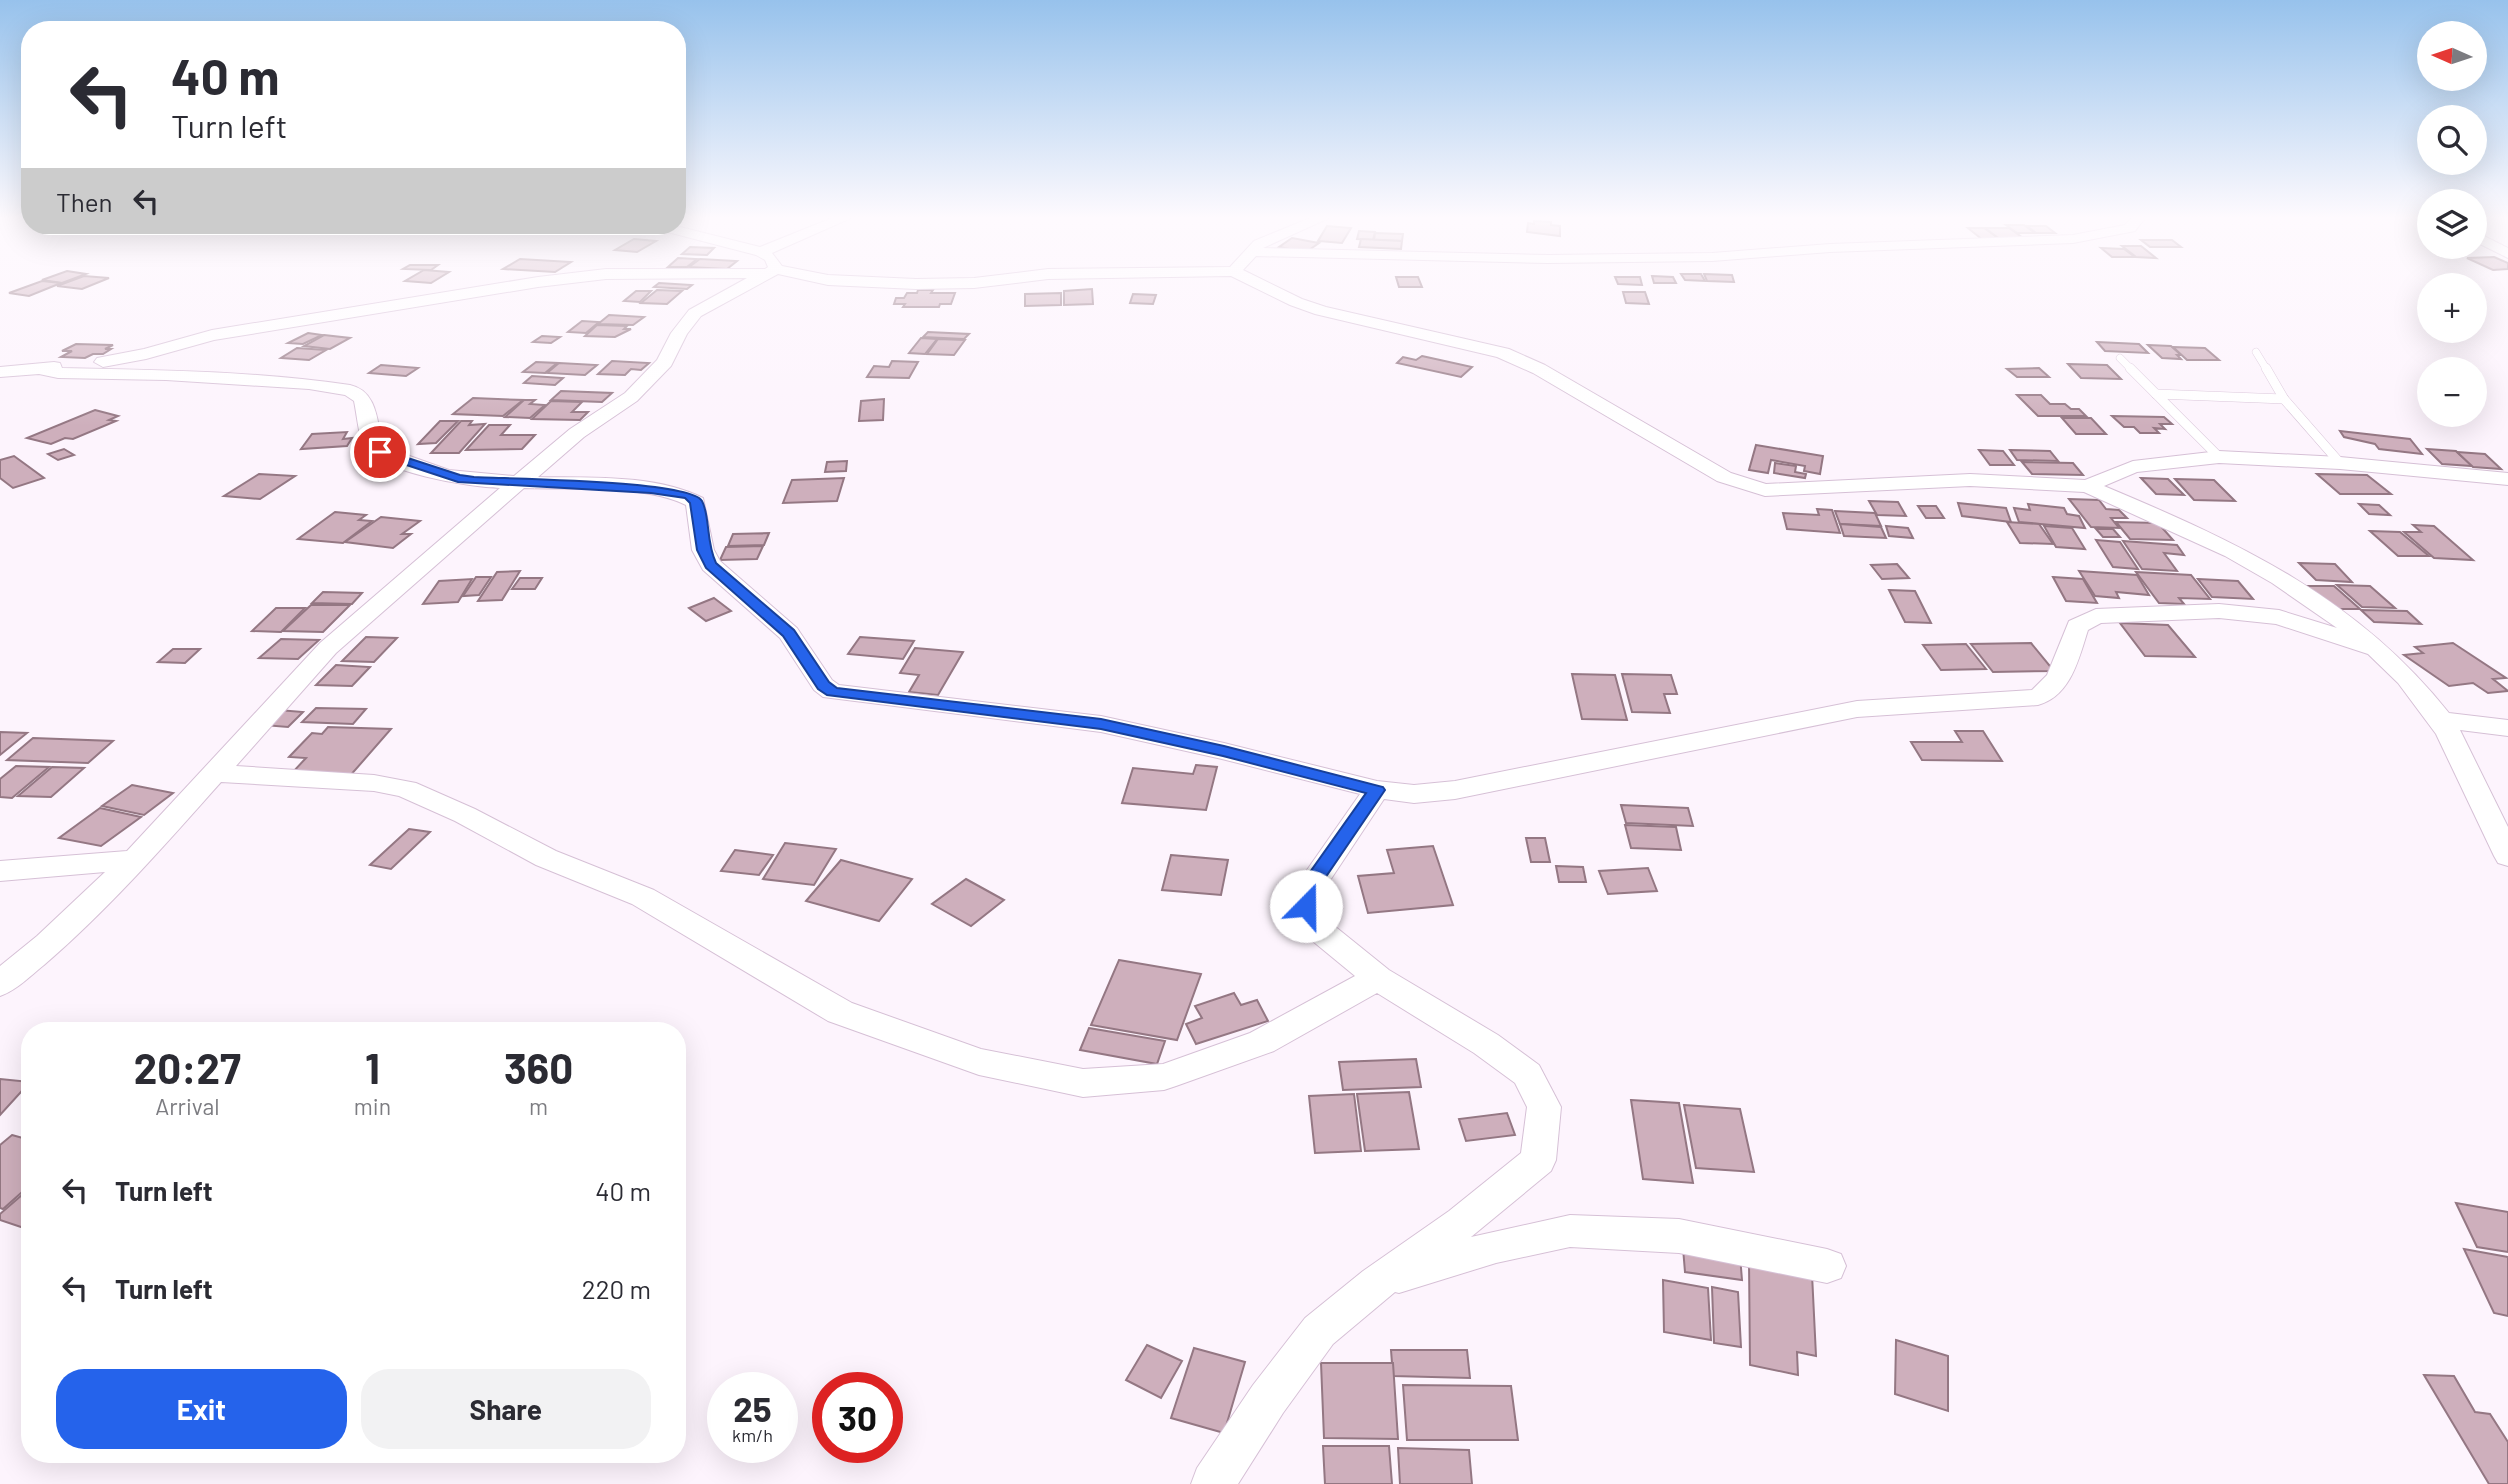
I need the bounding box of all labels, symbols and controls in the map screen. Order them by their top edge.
north arrow [2417,21,2487,91]
map controls [2417,21,2487,427]
text: 40 m [171,46,279,105]
icon: left [56,49,147,140]
button: search [2417,105,2487,175]
text: Turn left [171,106,288,144]
icon: left [127,182,165,220]
text: Then [56,186,113,217]
button: layers [2417,189,2487,259]
button: + [2417,273,2487,343]
button: − [2417,357,2487,427]
pin [350,422,410,482]
icon: arrive [361,433,399,471]
position arrow [1269,869,1343,943]
text: 20:27 [134,1042,241,1092]
text: 1 [365,1042,380,1092]
text: 360 [504,1042,573,1092]
text: Arrival [155,1092,220,1120]
text: min [354,1092,391,1120]
text: m [529,1092,548,1120]
icon: left [56,1171,94,1209]
text: Turn left [115,1175,213,1206]
text: 40 m [595,1175,651,1206]
icon: left [56,1269,94,1307]
text: Turn left [115,1273,213,1304]
text: 220 m [582,1273,651,1304]
button: Exit [56,1369,347,1449]
button: Share [361,1369,651,1449]
speed limit sign: 30 [812,1372,903,1463]
text: 25 [733,1387,772,1429]
text: km/h [732,1424,773,1446]

